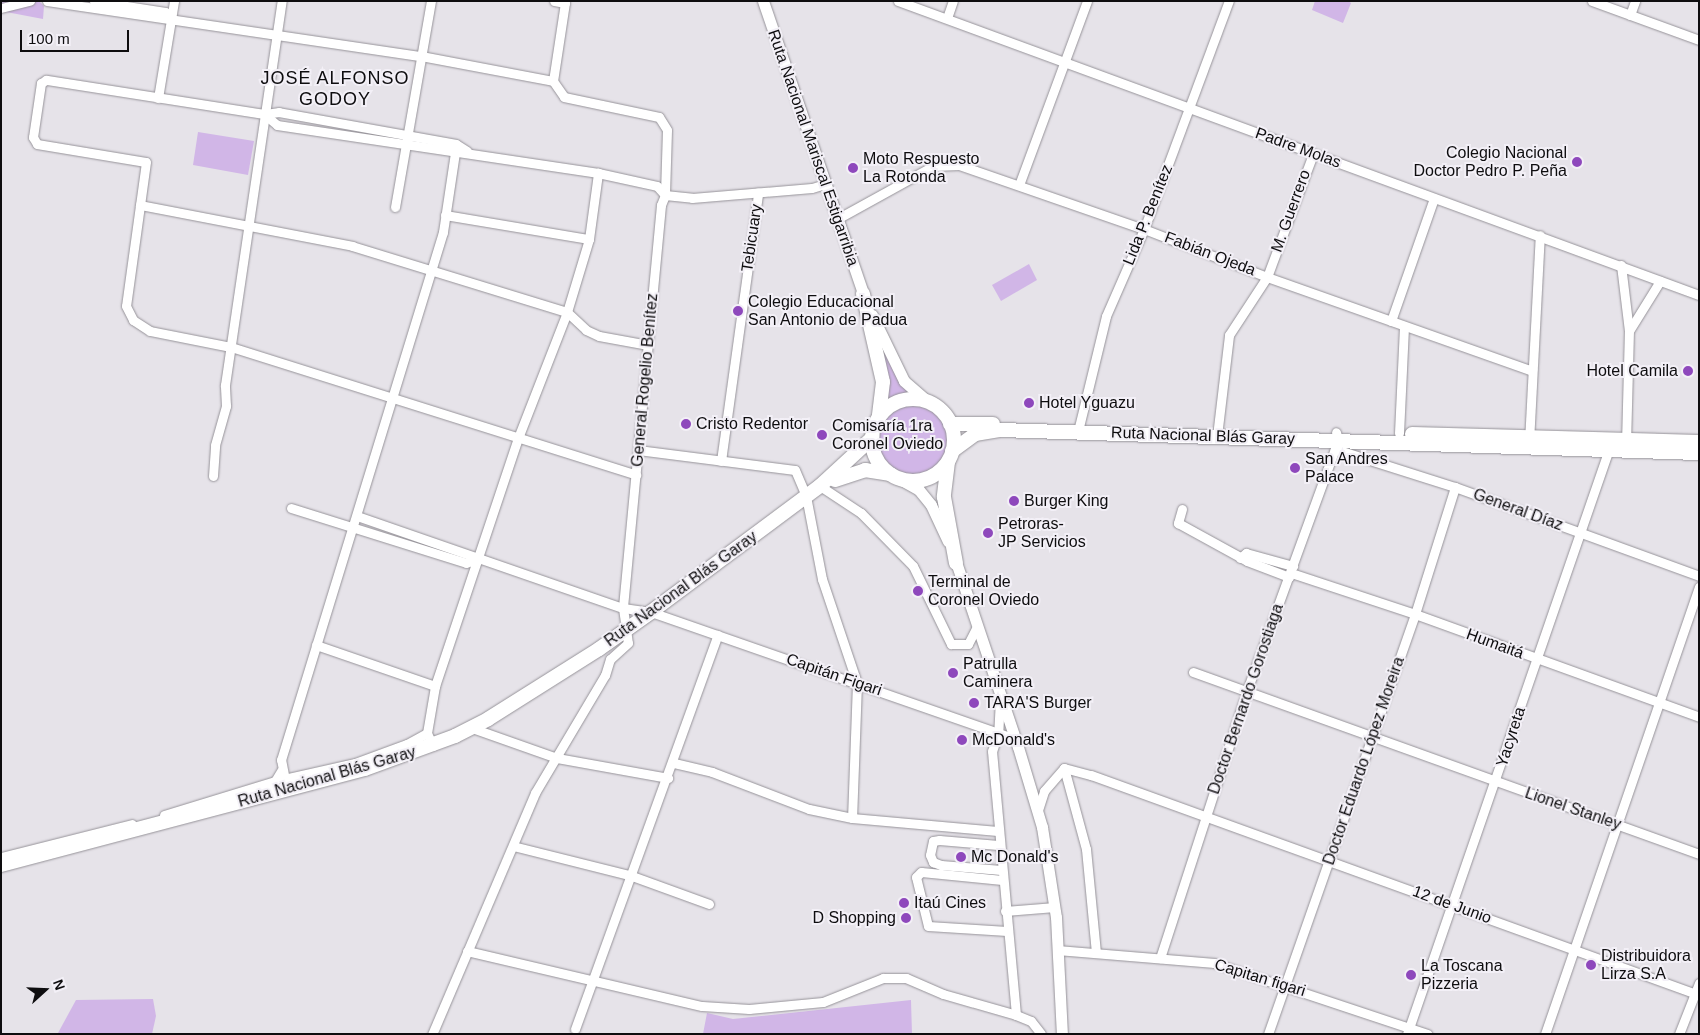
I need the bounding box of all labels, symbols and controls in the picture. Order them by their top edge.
scale bar [22,20,131,52]
street label: Ruta Nacional Mariscal Estigarribia [763,27,863,269]
text: 100 m [28,30,70,47]
district label: JOSÉ ALFONSO GODOY [258,68,412,110]
street label: Padre Molas [1253,124,1343,172]
place label: Colegio Nacional Doctor Pedro P. Peña [1413,143,1567,181]
place label: Moto Respuesto La Rotonda [863,149,980,187]
marker: Colegio Nacional Doctor Pedro P. Peña [1571,156,1583,168]
marker: Moto Respuesto La Rotonda [847,162,859,174]
street label: Lida P. Benítez [1119,162,1177,268]
street label: M. Guerrero [1267,167,1315,255]
street label: Tebicuary [738,203,766,273]
street label: Fabián Ojeda [1162,228,1258,280]
street label: General Rogelio Benítez [628,292,662,468]
place label: Colegio Educacional San Antonio de Padua [748,292,908,330]
marker: Colegio Educacional San Antonio de Padua [732,305,744,317]
place label: Hotel Camila [1586,361,1678,381]
marker: Hotel Camila [1682,365,1694,377]
place label: Hotel Yguazu [1039,393,1135,413]
marker: Hotel Yguazu [1023,397,1035,409]
place label: Cristo Redentor [696,414,808,434]
place label: Comisaría 1ra Coronel Oviedo [832,416,943,454]
marker: Cristo Redentor [680,418,692,430]
street label: Ruta Nacional Blás Garay [1111,423,1295,449]
marker: Comisaría 1ra Coronel Oviedo [816,429,828,441]
place label: San Andres Palace [1305,449,1389,487]
marker: San Andres Palace [1289,462,1301,474]
street label: General Díaz [1470,485,1566,535]
place label: Burger King [1024,491,1108,511]
marker: Burger King [1008,495,1020,507]
place label: Petroras- JP Servicios [998,514,1086,552]
street label: Ruta Nacional Blás Garay [601,527,761,651]
marker: Petroras- JP Servicios [982,527,994,539]
place label: Terminal de Coronel Oviedo [928,572,1039,610]
marker: Terminal de Coronel Oviedo [912,585,924,597]
street label: Doctor Bernardo Gorostiaga [1204,601,1288,797]
street label: Humaitá [1464,625,1526,663]
street label: Capitán Figari [784,650,884,700]
place label: Patrulla Caminera [963,654,1032,692]
street label: Doctor Eduardo López Moreira [1319,654,1409,868]
marker: Patrulla Caminera [947,667,959,679]
place label: TARA'S Burger [984,693,1092,713]
marker: TARA'S Burger [968,697,980,709]
street label: Yacyreta [1492,705,1530,769]
place label: McDonald's [972,730,1055,750]
marker: McDonald's [956,734,968,746]
street label: Ruta Nacional Blás Garay [236,742,418,812]
street label: Lionel Stanley [1522,784,1624,834]
place label: Mc Donald's [971,847,1059,867]
marker: Mc Donald's [955,851,967,863]
street label: 12 de Junio [1410,882,1494,928]
place label: Itaú Cines [914,893,986,913]
marker: Itaú Cines [898,897,910,909]
place label: D Shopping [812,908,896,928]
marker: D Shopping [900,912,912,924]
place label: Distribuidora Lirza S.A [1601,946,1691,984]
street label: Capitan figari [1212,955,1308,1001]
place label: La Toscana Pizzeria [1421,956,1503,994]
marker: Distribuidora Lirza S.A [1585,959,1597,971]
north arrow [20,965,70,1015]
marker: La Toscana Pizzeria [1405,969,1417,981]
text: N [50,977,68,992]

